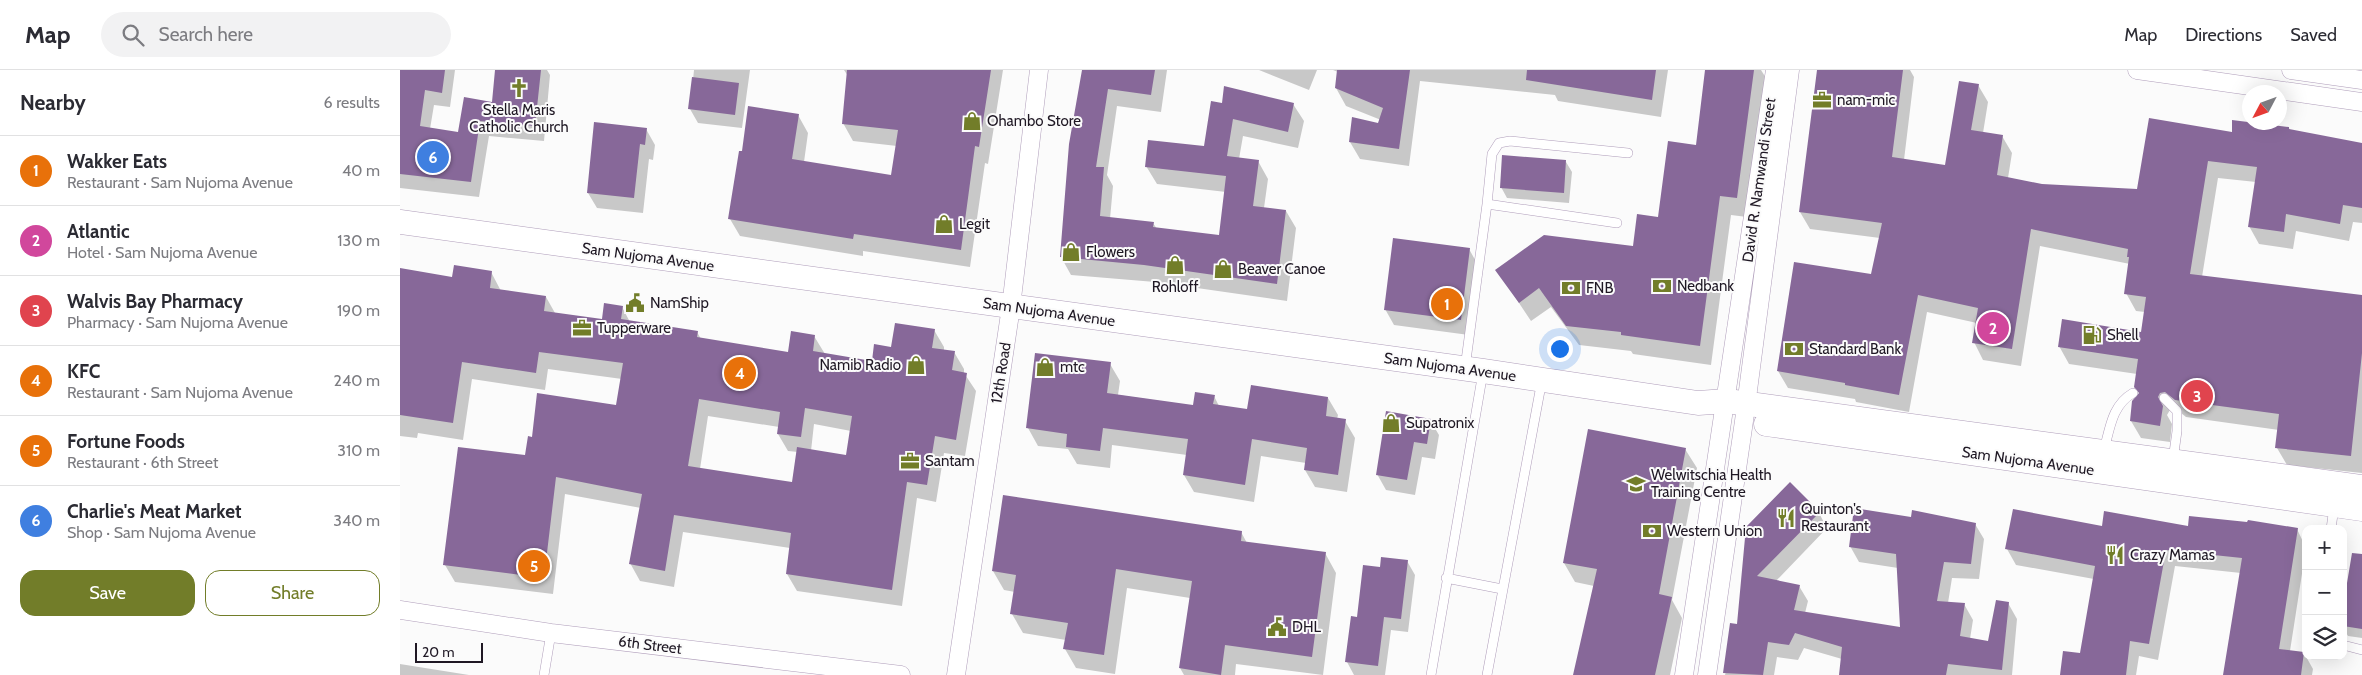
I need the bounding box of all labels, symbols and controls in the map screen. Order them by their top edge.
search box [101,12,451,57]
text: Map [25,20,71,49]
icon: search [119,21,147,49]
text: Search here [159,23,253,46]
text: Map [2124,24,2157,46]
text: Directions [2185,24,2262,46]
text: Saved [2290,24,2337,46]
church icon: Stella Maris Catholic Church [508,77,530,99]
north arrow [2242,85,2287,130]
office icon: nam-mic [1811,89,1833,111]
text: Nearby [20,90,86,115]
place label: nam-mic [1837,91,1895,109]
text: 6 results [324,93,380,112]
street label: David R. Namwandi Street [1739,97,1779,263]
place label: Stella Maris Catholic Church [469,101,569,136]
shop icon: Ohambo Store [961,110,983,132]
place label: Ohambo Store [987,112,1081,130]
pin: 6 [417,138,449,176]
text: Wakker Eats [67,150,167,173]
text: 1 [33,161,39,180]
text: 40 m [342,161,380,180]
text: Restaurant · Sam Nujoma Avenue [67,173,293,192]
shop icon: Legit [933,213,955,235]
place label: Legit [959,215,990,233]
text: Atlantic [67,220,130,243]
text: 2 [32,231,40,250]
text: 130 m [337,231,380,250]
street label: Sam Nujoma Avenue [581,239,716,275]
shop icon: Flowers [1060,241,1082,263]
text: Hotel · Sam Nujoma Avenue [67,243,257,262]
place label: Flowers [1086,243,1135,261]
shop icon: Rohloff [1164,254,1186,276]
shop icon: Beaver Canoe [1212,258,1234,280]
place label: Beaver Canoe [1238,260,1326,278]
bank icon: Nedbank [1651,275,1673,297]
bank icon: FNB [1560,277,1582,299]
place label: Nedbank [1677,277,1734,295]
place label: Rohloff [1152,278,1198,296]
place label: FNB [1586,279,1613,297]
pin: 1 [1431,285,1463,323]
text: Walvis Bay Pharmacy [67,290,243,313]
public building icon: NamShip [624,292,646,314]
place label: NamShip [650,294,709,312]
street label: Sam Nujoma Avenue [982,294,1117,330]
text: 3 [32,301,40,320]
text: 190 m [337,301,380,320]
pin: 2 [1977,309,2009,347]
text: Pharmacy · Sam Nujoma Avenue [67,313,288,332]
office icon: Tupperware [571,317,593,339]
place label: Tupperware [597,319,671,337]
fuel station icon: Shell [2081,324,2103,346]
place label: Shell [2107,326,2139,344]
your location [1547,336,1573,362]
bank icon: Standard Bank [1783,338,1805,360]
place label: Standard Bank [1809,340,1901,358]
street label: 12th Road [987,341,1015,405]
street label: Sam Nujoma Avenue [1383,349,1518,385]
pin: 4 [724,354,756,392]
shop icon: Namib Radio [905,354,927,376]
place label: Namib Radio [819,356,901,374]
shop icon: mtc [1034,356,1056,378]
place label: mtc [1060,358,1085,376]
text: KFC [67,360,100,383]
text: 4 [31,371,41,390]
text: 240 m [334,371,380,390]
pin: 3 [2181,377,2213,415]
text: Restaurant · Sam Nujoma Avenue [67,383,293,402]
shop icon: Supatronix [1380,412,1402,434]
place label: Supatronix [1406,414,1474,432]
text: Fortune Foods [67,430,185,453]
text: 5 [32,441,40,460]
text: 310 m [337,441,380,460]
street label: Sam Nujoma Avenue [1961,443,2096,479]
office icon: Santam [899,450,921,472]
place label: Santam [925,452,975,470]
text: Restaurant · 6th Street [67,453,218,472]
place label: Welwitschia Health Training Centre [1651,466,1772,501]
school or university icon: Welwitschia Health Training Centre [1625,473,1647,495]
text: Charlie's Meat Market [67,500,242,523]
place label: Quinton's Restaurant [1801,500,1869,535]
restaurant icon: Quinton's Restaurant [1775,507,1797,529]
text: 6 [32,511,41,530]
text: 340 m [333,511,380,530]
bank icon: Western Union [1641,520,1663,542]
place label: Western Union [1667,522,1763,540]
text: Shop · Sam Nujoma Avenue [67,523,256,542]
map controls [2302,525,2347,660]
button: + [2302,525,2347,570]
restaurant icon: Crazy Mamas [2104,544,2126,566]
place label: Crazy Mamas [2130,546,2215,564]
pin: 5 [518,547,550,585]
button: Save [20,570,195,616]
button: Share [205,570,380,616]
button: − [2302,570,2347,615]
button: layers [2302,615,2347,660]
public building icon: DHL [1266,616,1288,638]
place label: DHL [1292,618,1321,636]
street label: 6th Street [617,632,683,658]
scale bar [415,640,482,663]
text: 20 m [422,643,455,661]

